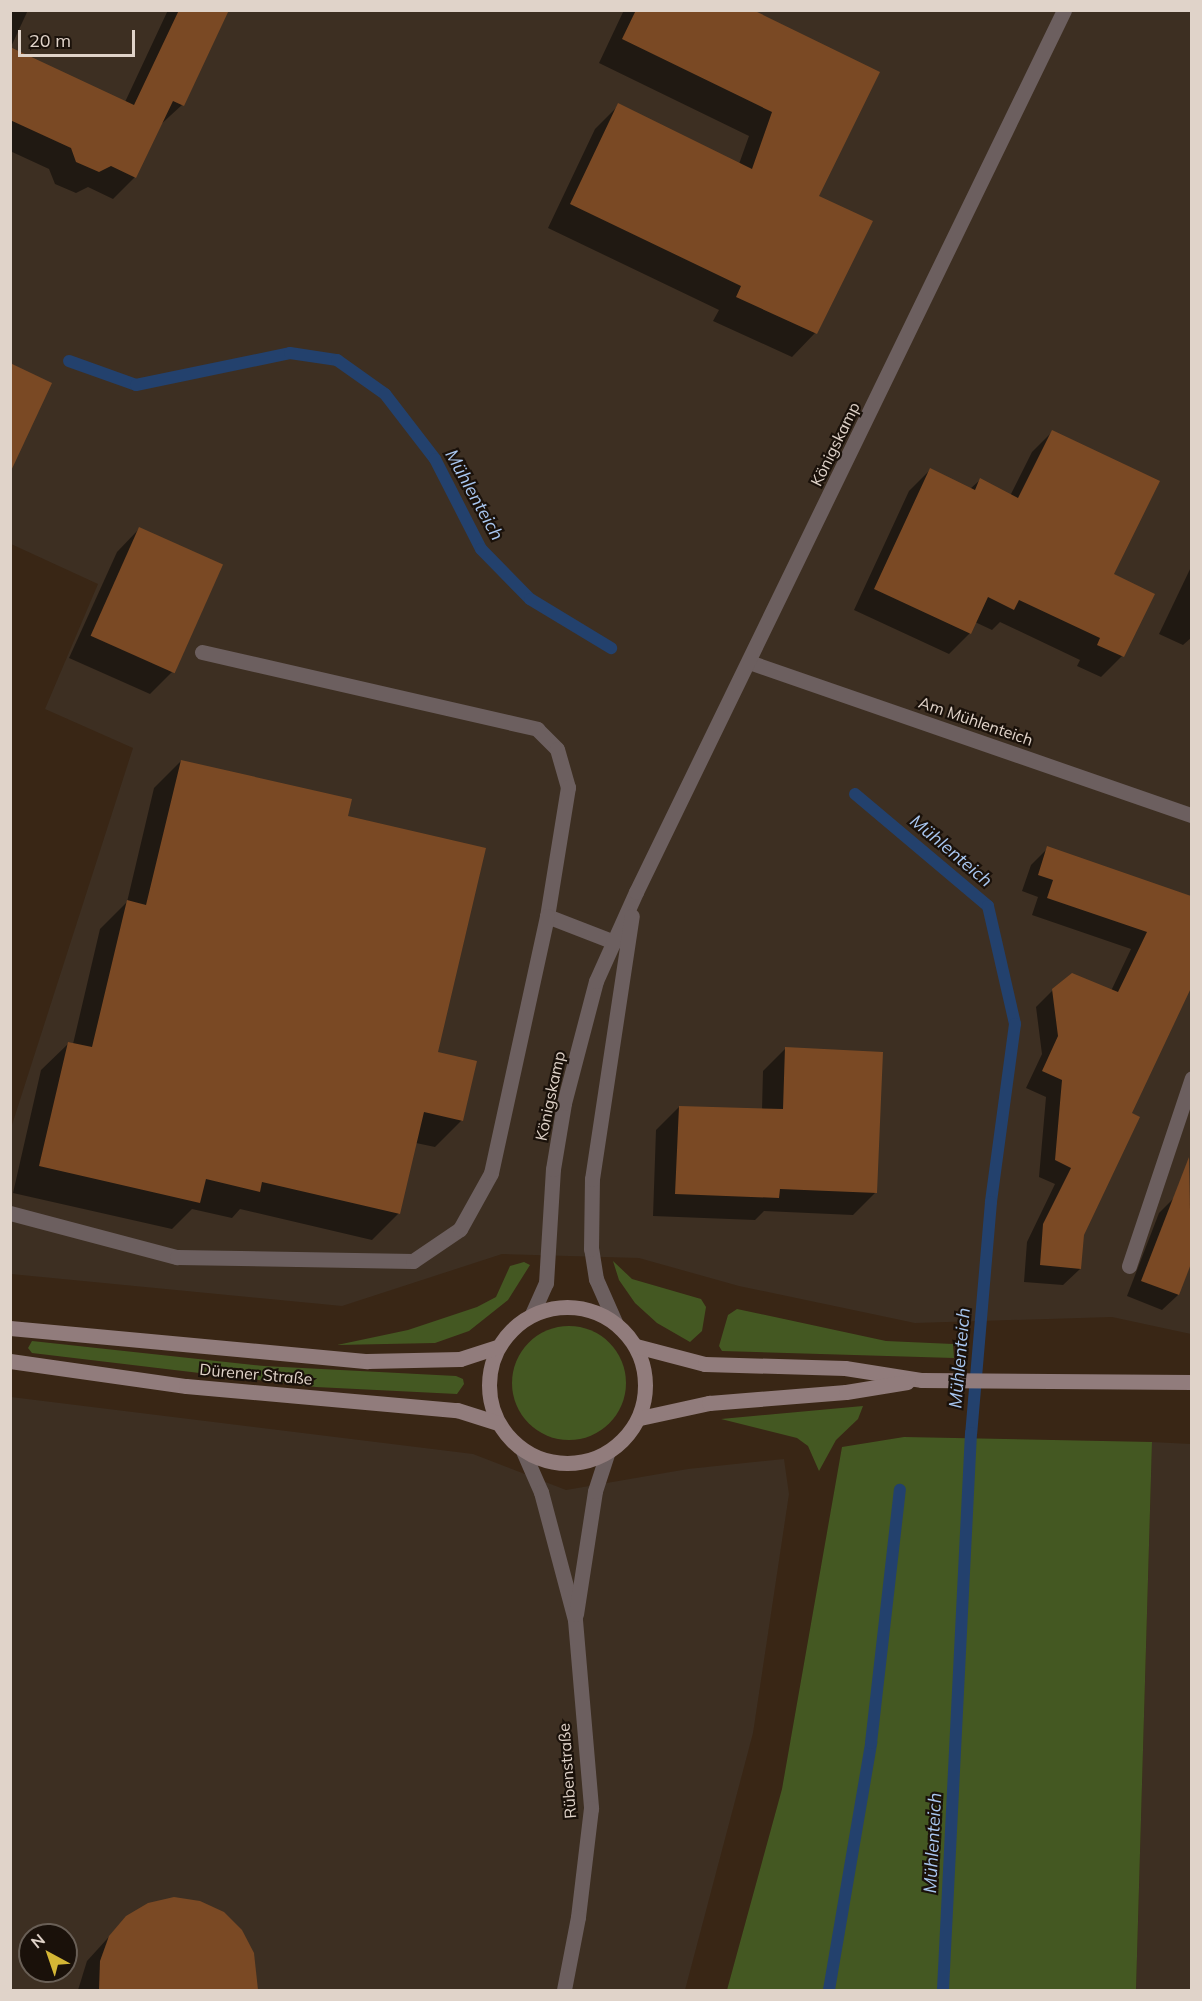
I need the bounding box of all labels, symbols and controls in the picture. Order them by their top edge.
scale bar [21,18,138,56]
text: 20 m [29,29,71,52]
street label: Königskamp [806,399,864,489]
water label: Mühlenteich [440,446,508,544]
street label: Am Mühlenteich [916,692,1036,750]
water label: Mühlenteich [905,810,997,892]
street label: Königskamp [531,1049,569,1143]
water label: Mühlenteich [945,1307,975,1409]
street label: Dürener Straße [199,1359,313,1389]
street label: Rübenstraße [554,1723,580,1819]
water label: Mühlenteich [920,1792,946,1894]
north arrow [18,1923,78,1983]
text: N [27,1929,49,1952]

